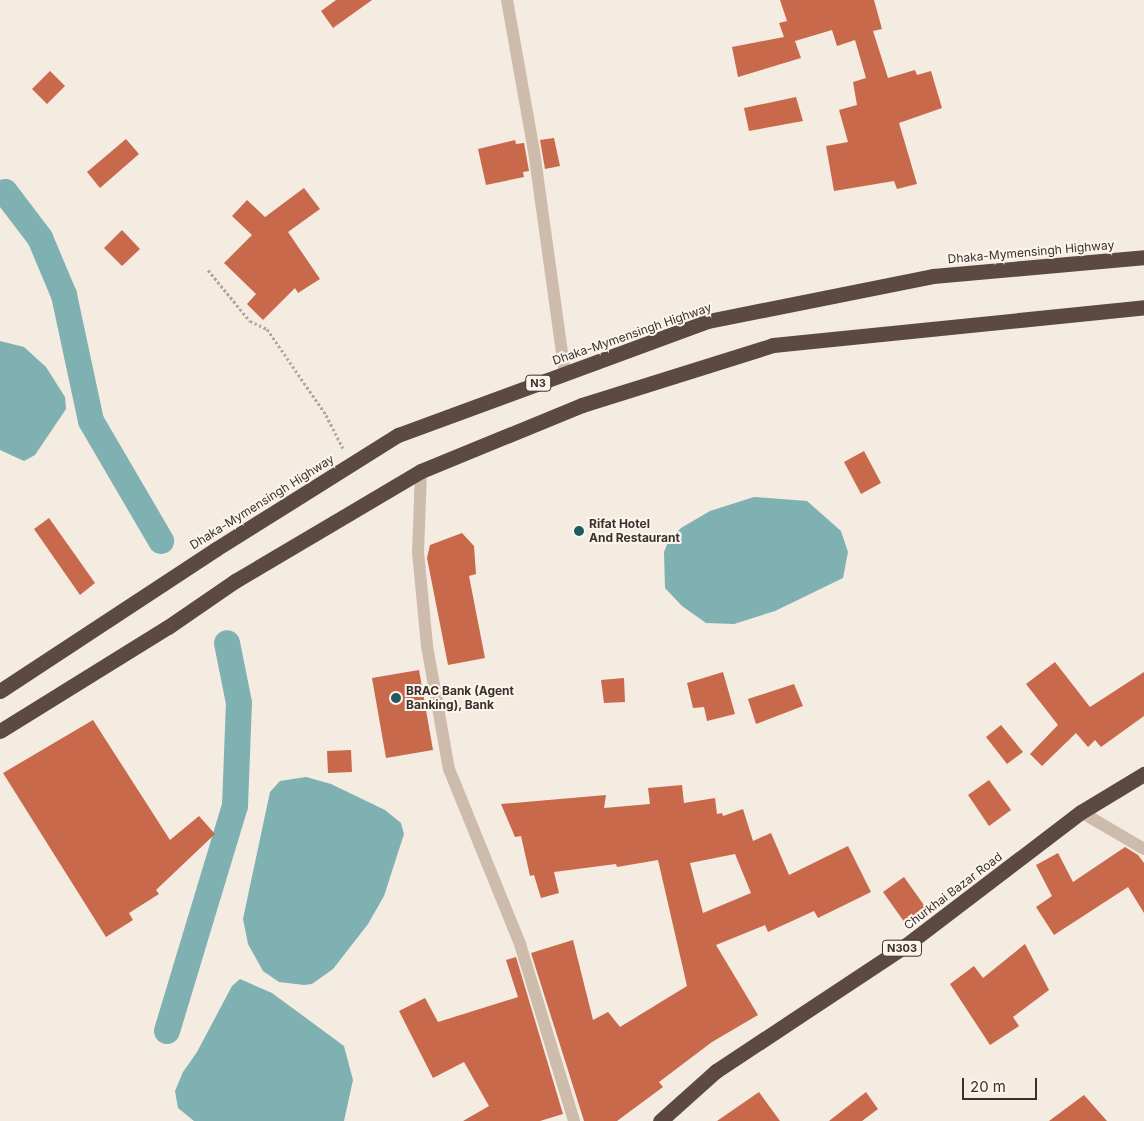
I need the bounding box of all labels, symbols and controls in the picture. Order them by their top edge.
street label: Dhaka-Mymensingh Highway [947,238,1115,266]
street label: Dhaka-Mymensingh Highway [551,300,713,368]
road number: N3 [524,374,552,392]
street label: Dhaka-Mymensingh Highway [187,452,337,552]
place label: Rifat Hotel And Restaurant [589,517,680,545]
marker: Rifat Hotel And Restaurant [573,525,585,537]
place label: BRAC Bank (Agent Banking), Bank [406,684,514,712]
marker: BRAC Bank (Agent Banking), Bank [390,692,402,704]
street label: Churkhai Bazar Road [901,849,1005,933]
road number: N303 [881,940,923,956]
scale bar [964,1068,1039,1100]
text: 20 m [970,1077,1006,1096]

